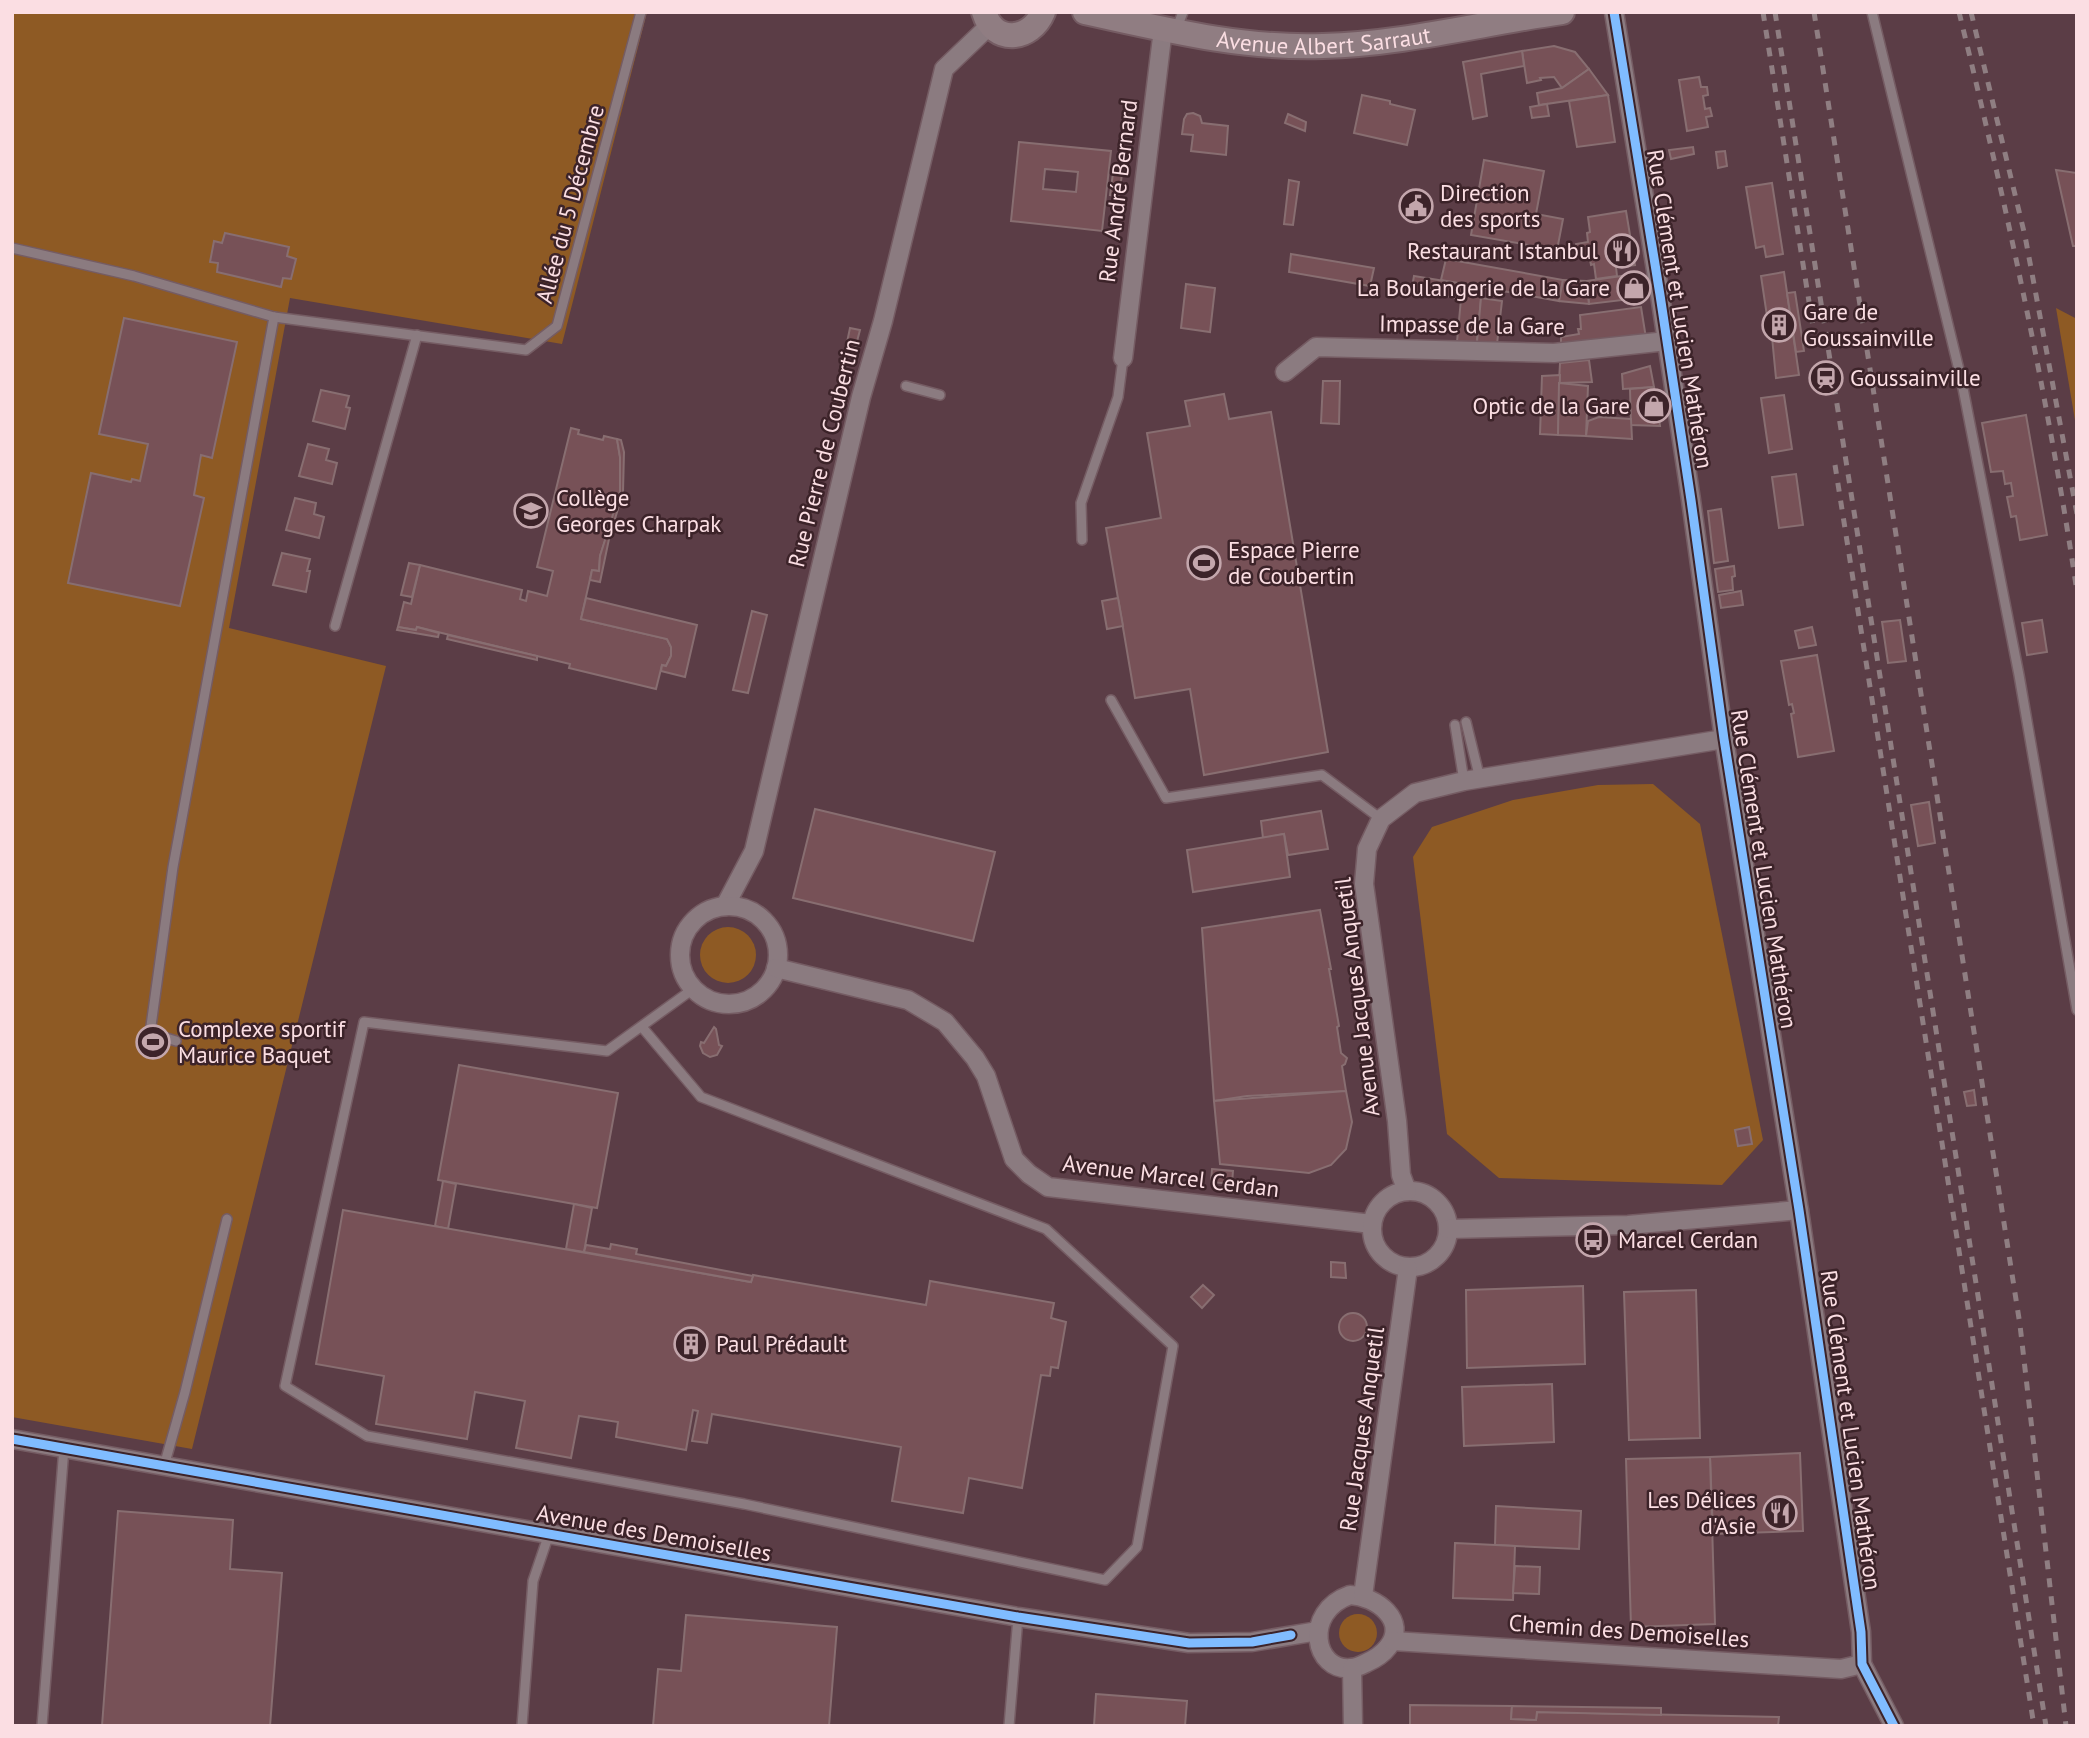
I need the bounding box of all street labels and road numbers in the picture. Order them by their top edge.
street label: Avenue Albert Sarraut [1215,20,1433,60]
street label: Rue André Bernard [1092,98,1143,284]
street label: Allée du 5 Décembre [529,101,610,306]
street label: Rue Clément et Lucien Mathéron [1641,147,1720,471]
street label: Impasse de la Gare [1379,308,1565,341]
street label: Rue Pierre de Coubertin [781,336,866,570]
street label: Rue Clément et Lucien Mathéron [1725,707,1804,1031]
street label: Avenue Jacques Anquetil [1327,876,1386,1118]
street label: Avenue Marcel Cerdan [1061,1148,1281,1203]
street label: Rue Clément et Lucien Mathéron [1815,1268,1888,1592]
street label: Rue Jacques Anquetil [1333,1324,1390,1533]
street label: Avenue des Demoiselles [534,1498,774,1567]
street label: Chemin des Demoiselles [1508,1608,1750,1653]

